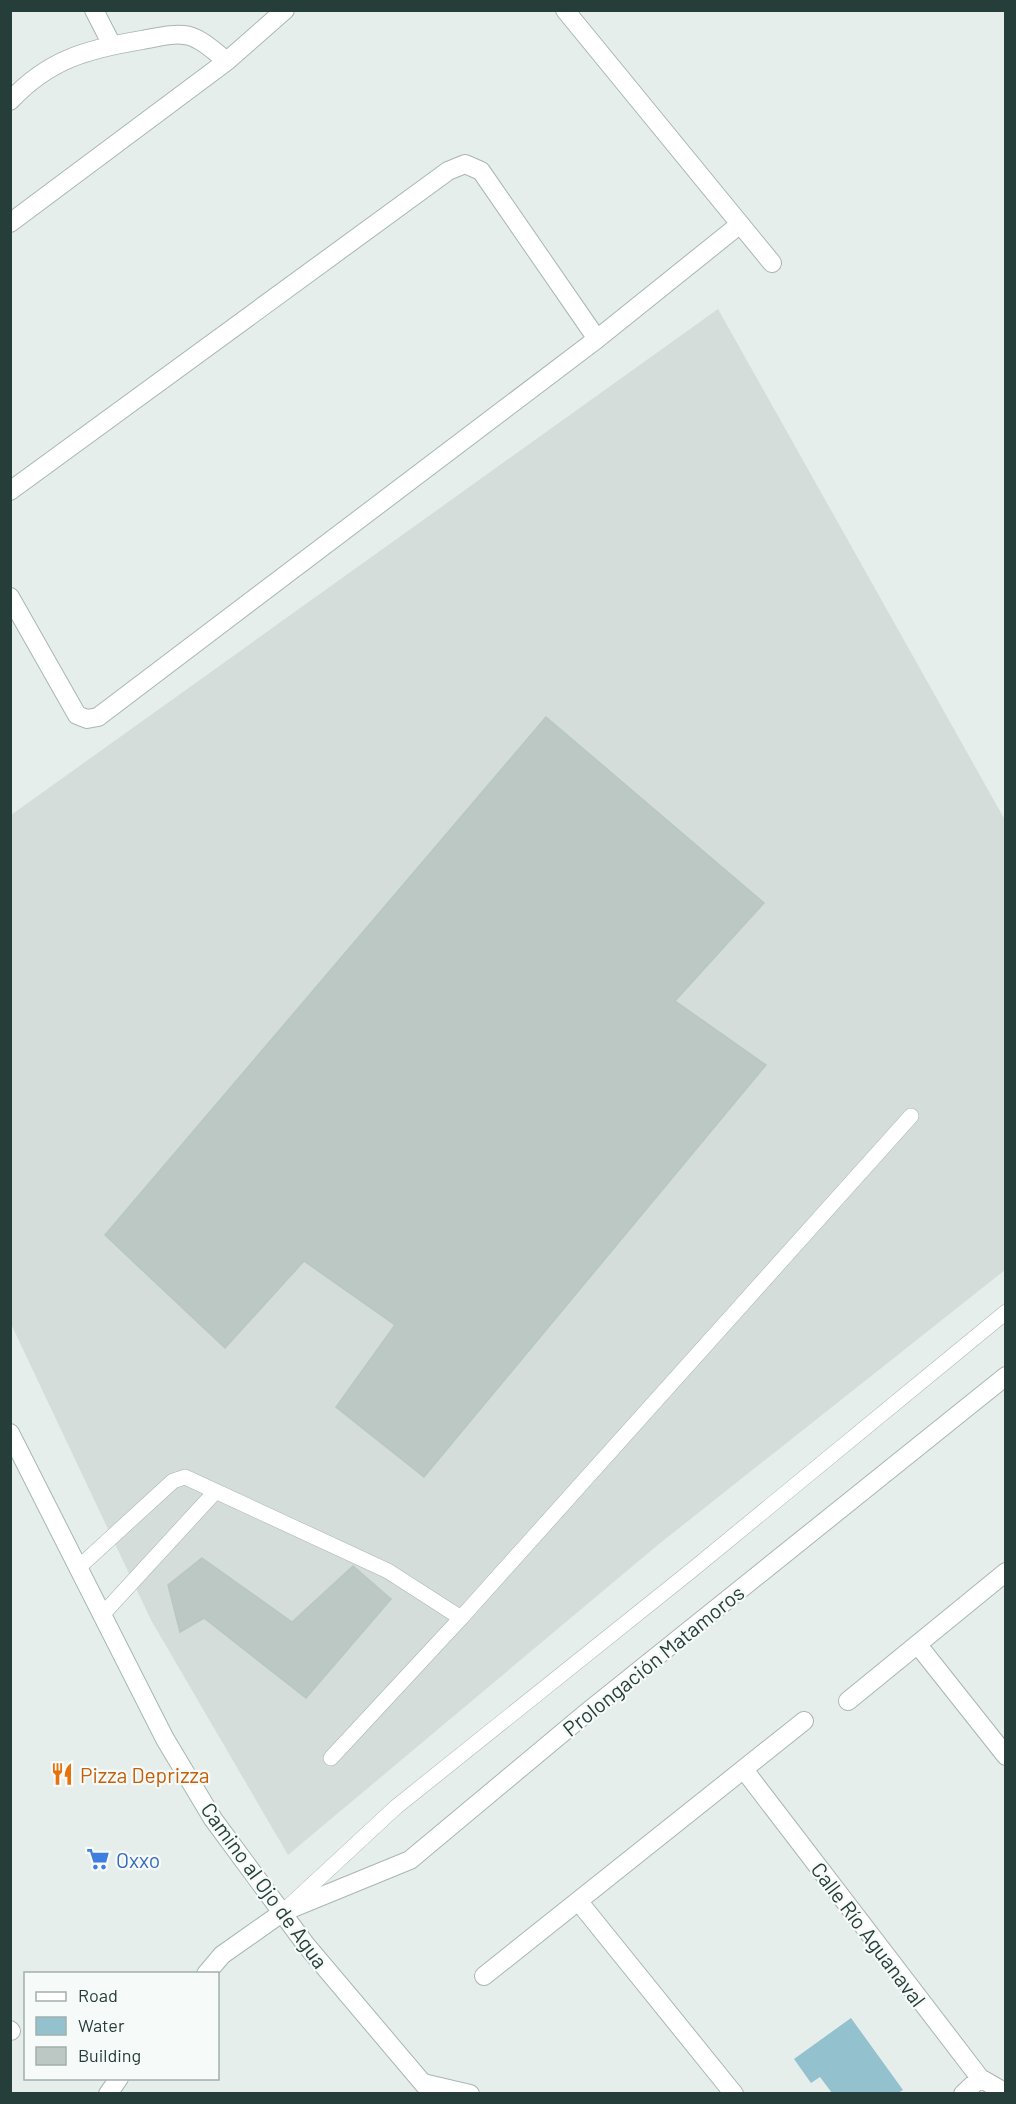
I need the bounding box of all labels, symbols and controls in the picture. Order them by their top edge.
street label: Prolongación Matamoros [557,1579,749,1741]
restaurant icon: Pizza Deprizza [49,1761,75,1787]
place label: Pizza Deprizza [80,1762,210,1787]
street label: Camino al Ojo de Agua [196,1797,334,1973]
supermarket icon: Oxxo [85,1846,111,1872]
place label: Oxxo [116,1847,160,1872]
street label: Calle Río Aguanaval [807,1857,931,2011]
legend [24,1972,219,2080]
text: Road [78,1984,118,2006]
text: Water [78,2014,125,2036]
text: Building [78,2044,141,2066]

